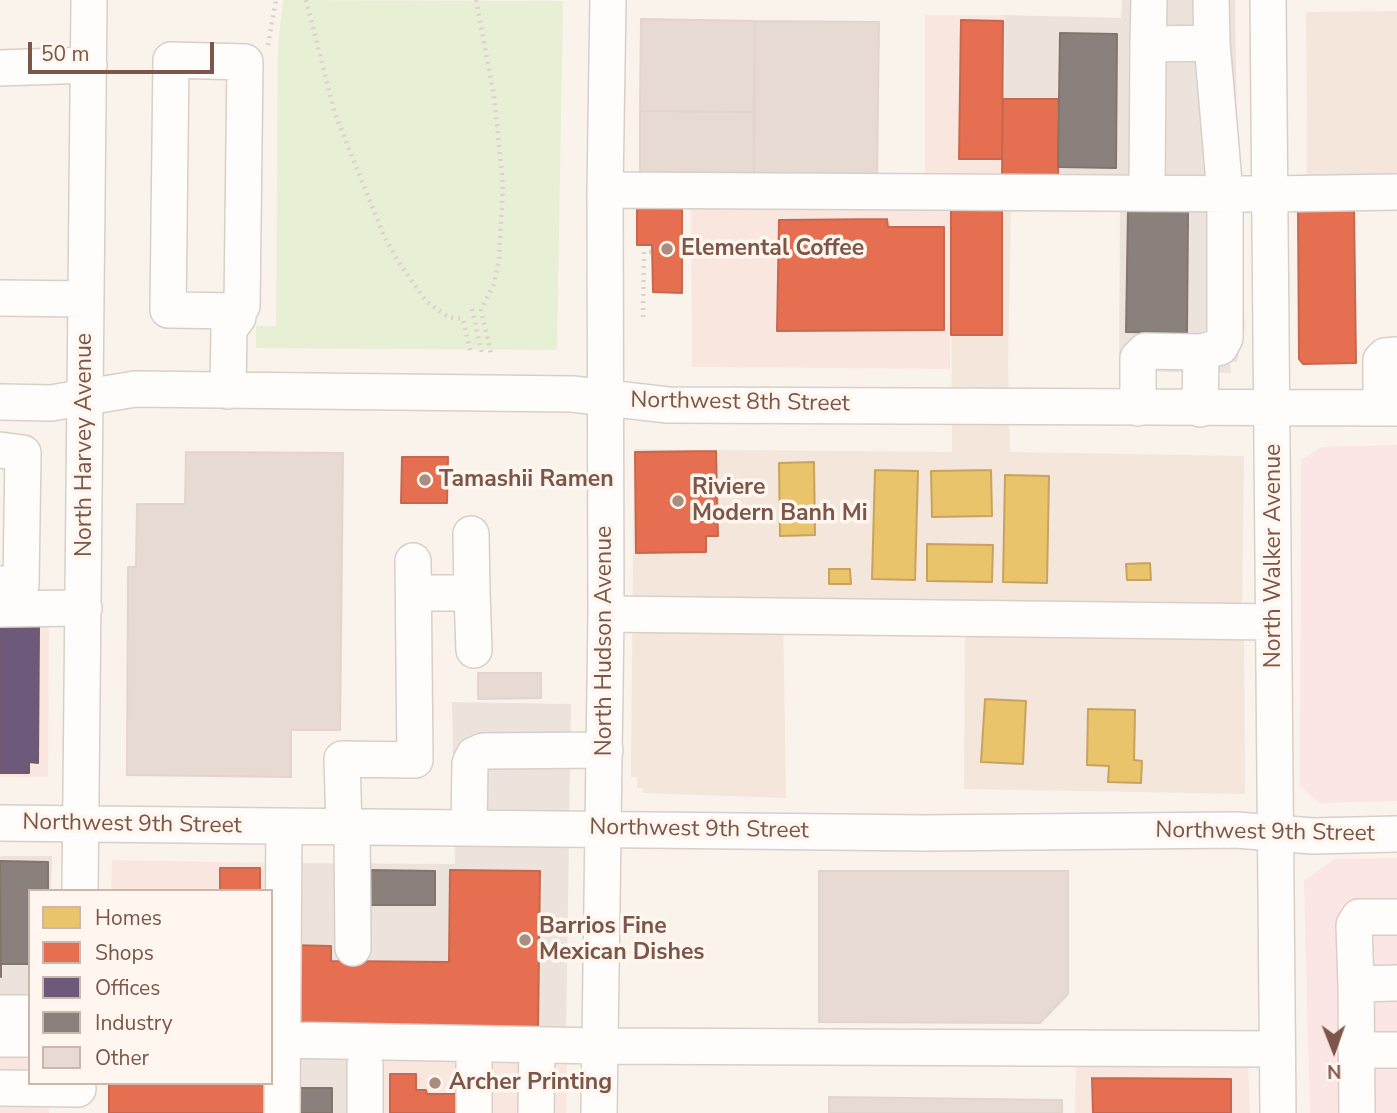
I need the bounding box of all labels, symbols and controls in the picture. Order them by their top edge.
scale bar [32,28,217,72]
text: 50 m [41,40,90,68]
place label: Elemental Coffee [681,235,864,263]
marker: Elemental Coffee [659,241,675,257]
street label: North Harvey Avenue [71,333,99,557]
street label: Northwest 8th Street [630,387,850,419]
street label: North Walker Avenue [1260,444,1288,668]
place label: Tamashii Ramen [439,466,614,494]
marker: Tamashii Ramen [417,472,433,488]
place label: Riviere Modern Banh Mi [692,474,868,528]
marker: Riviere Modern Banh Mi [670,493,686,509]
street label: North Hudson Avenue [591,526,619,756]
street label: Northwest 9th Street [22,809,242,841]
street label: Northwest 9th Street [589,814,809,846]
street label: Northwest 9th Street [1155,817,1375,849]
legend [28,889,273,1085]
text: Homes [95,904,162,932]
place label: Barrios Fine Mexican Dishes [539,913,705,967]
marker: Barrios Fine Mexican Dishes [517,932,533,948]
text: Shops [95,939,154,967]
text: Offices [95,974,160,1002]
text: Industry [95,1009,173,1037]
north arrow [1299,1015,1369,1085]
text: Other [95,1044,149,1072]
text: N [1327,1058,1342,1084]
place label: Archer Printing [449,1069,612,1097]
marker: Archer Printing [427,1075,443,1091]

